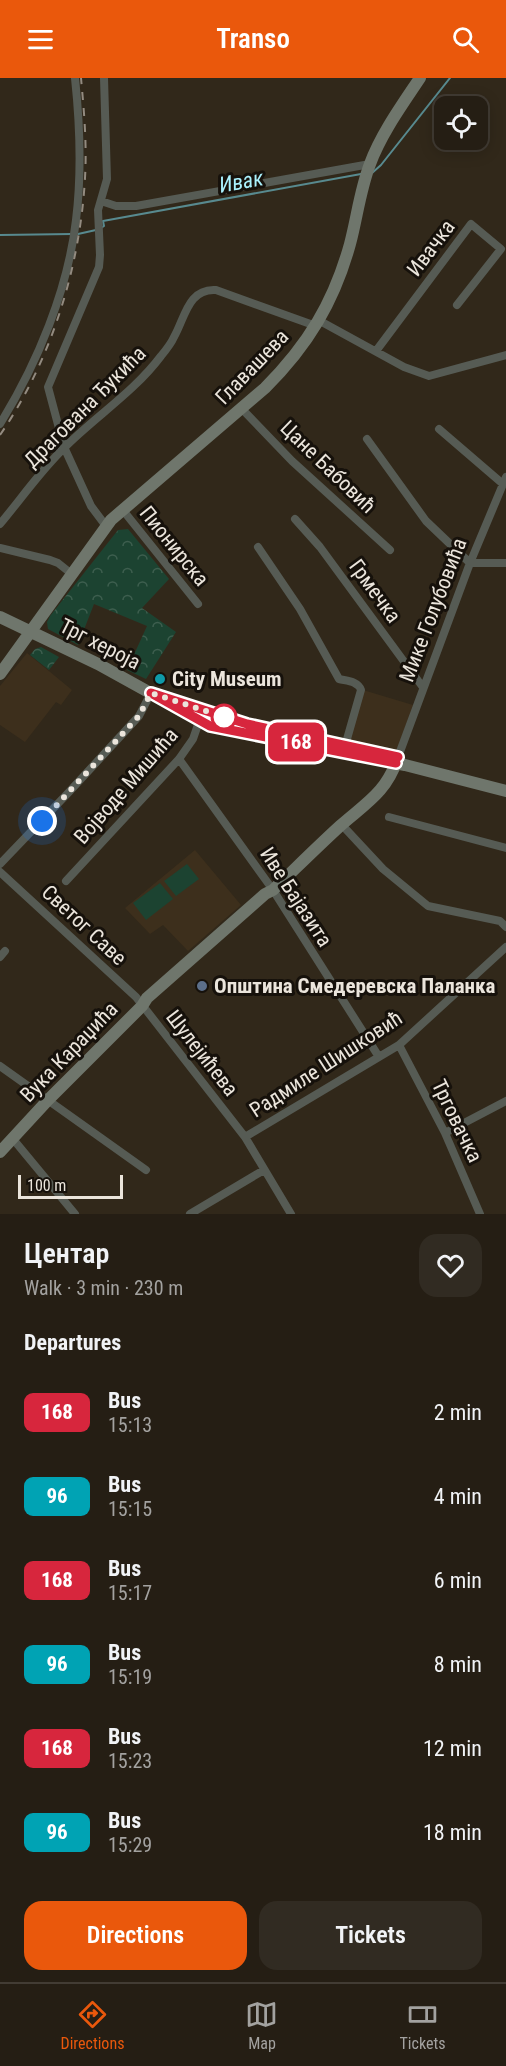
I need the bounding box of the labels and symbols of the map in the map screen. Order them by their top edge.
water label: Ивак [217,165,266,198]
street label: Ивачка [402,215,460,281]
street label: Главашева [211,325,293,409]
street label: Драгована Ђукића [19,341,151,473]
street label: Цане Бабовић [275,416,381,518]
street label: Пионирска [135,501,213,591]
street label: Мике Голубовића [395,535,471,685]
street label: Грмечка [344,555,406,627]
street label: Трг хероја [56,613,144,675]
place label: City Museum [172,667,282,691]
marker: City Museum [153,672,167,686]
unlabelled marker [211,704,237,730]
line badge: 168 [262,722,330,762]
street label: Војводе Мишића [69,723,183,849]
your location [27,806,57,836]
street label: Иве Бајазита [255,843,337,951]
street label: Светог Саве [37,880,131,970]
place label: Општина Смедеревска Паланка [214,974,496,998]
marker: Општина Смедеревска Паланка [195,979,209,993]
street label: Вука Караџића [15,997,123,1107]
street label: Шулејићева [161,1005,243,1101]
street label: Радмиле Шишковић [245,1006,407,1122]
street label: Трговачка [427,1076,487,1166]
scale bar [18,1172,123,1200]

